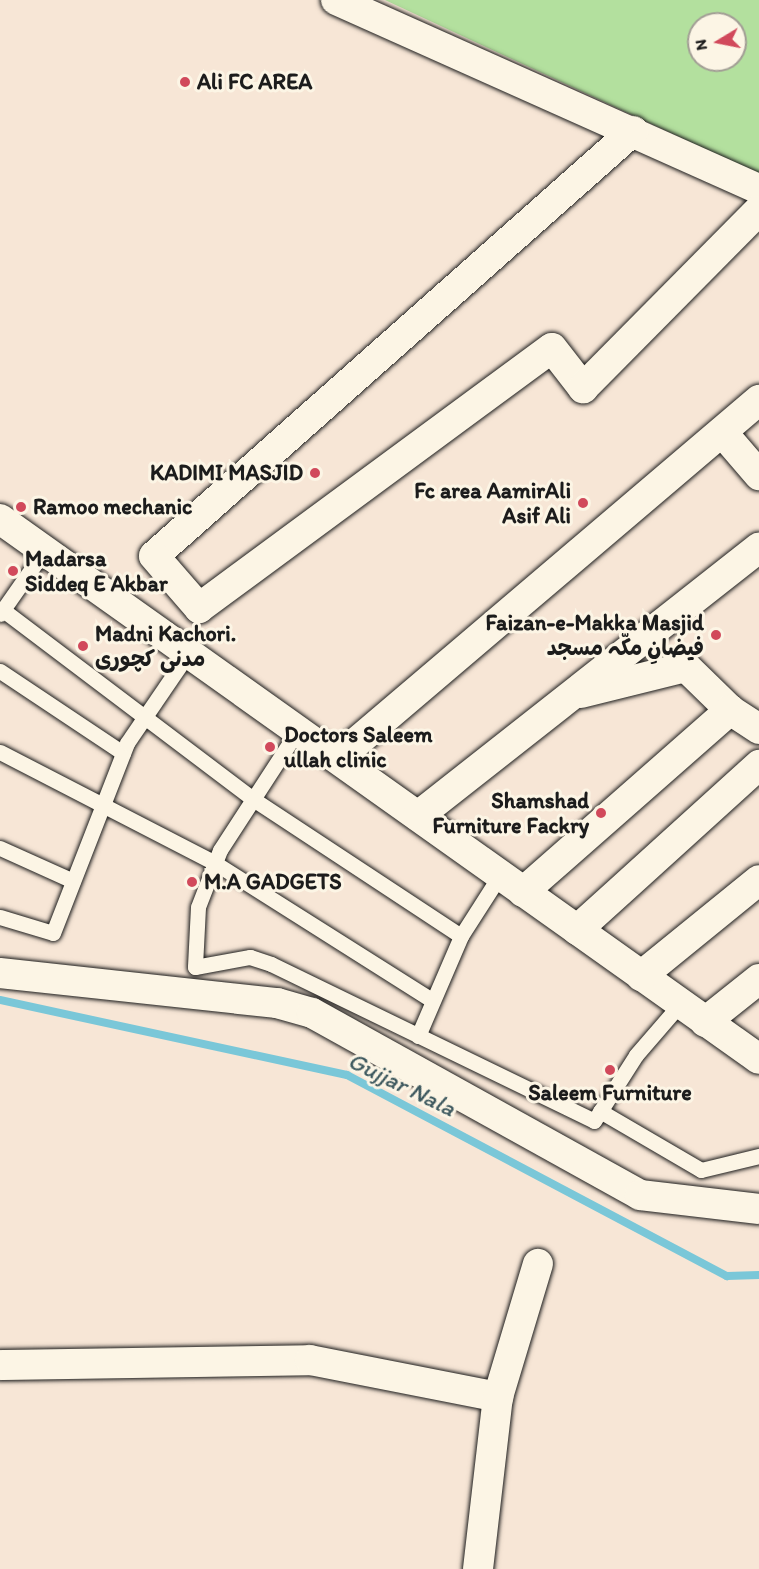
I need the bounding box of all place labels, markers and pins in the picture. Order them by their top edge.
place label: Ali FC AREA [197,69,312,95]
marker: Ali FC AREA [178,75,192,89]
place label: KADIMI MASJID [150,460,303,486]
marker: KADIMI MASJID [308,466,322,480]
place label: Fc area AamirAli Asif Ali [414,477,571,528]
place label: Ramoo mechanic [33,494,193,520]
marker: Fc area AamirAli Asif Ali [576,496,590,510]
marker: Ramoo mechanic [14,500,28,514]
place label: Madarsa Siddeq E Akbar [25,545,168,596]
marker: Madarsa Siddeq E Akbar [6,564,20,578]
place label: Faizan-e-Makka Masjid فیضانِ مکّہ مسجد [486,609,704,660]
place label: Madni Kachori. مدنی کچوری [95,620,236,672]
marker: Faizan-e-Makka Masjid فیضانِ مکّہ مسجد [709,628,723,642]
marker: Madni Kachori. مدنی کچوری [76,639,90,653]
place label: Doctors Saleem ullah clinic [284,721,432,772]
marker: Doctors Saleem ullah clinic [261,738,279,756]
place label: Shamshad Furniture Fackry [432,787,589,838]
marker: Shamshad Furniture Fackry [594,806,608,820]
place label: M.A GADGETS [204,869,341,895]
marker: M.A GADGETS [185,875,199,889]
marker: Saleem Furniture [603,1063,617,1077]
place label: Saleem Furniture [529,1080,691,1106]

